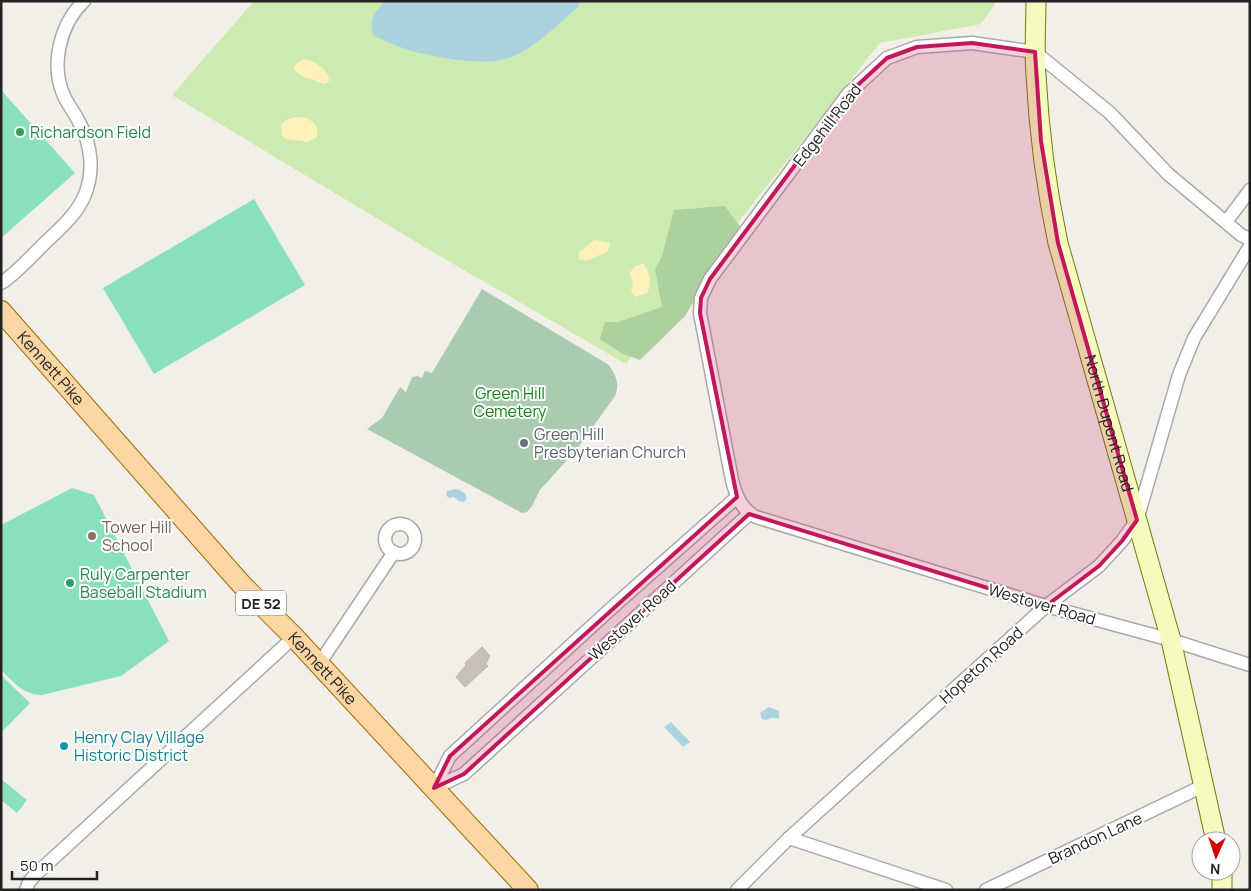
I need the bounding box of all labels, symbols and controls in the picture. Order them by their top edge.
street label: Edgehill Road [788,79,866,171]
place label: Richardson Field [30,121,151,143]
marker: Richardson Field [14,126,26,138]
street label: Kennett Pike [13,326,90,410]
street label: North Dupont Road [1079,352,1139,494]
park label: Green Hill Cemetery [474,382,547,422]
place label: Green Hill Presbyterian Church [534,423,686,463]
marker: Green Hill Presbyterian Church [518,437,530,449]
place label: Tower Hill School [102,516,172,556]
marker: Tower Hill School [86,530,98,542]
place label: Ruly Carpenter Baseball Stadium [80,563,207,603]
street label: Westover Road [583,575,681,665]
marker: Ruly Carpenter Baseball Stadium [64,577,76,589]
street label: Westover Road [986,578,1098,630]
road number: DE 52 [236,590,286,616]
street label: Hopeton Road [934,622,1028,708]
street label: Kennett Pike [284,627,362,709]
place label: Henry Clay Village Historic District [74,726,204,766]
marker: Henry Clay Village Historic District [58,740,70,752]
street label: Brandon Lane [1045,807,1145,869]
north arrow [1191,831,1241,881]
scale bar [12,848,98,880]
text: 50 m [20,855,54,876]
text: N [1210,860,1221,879]

